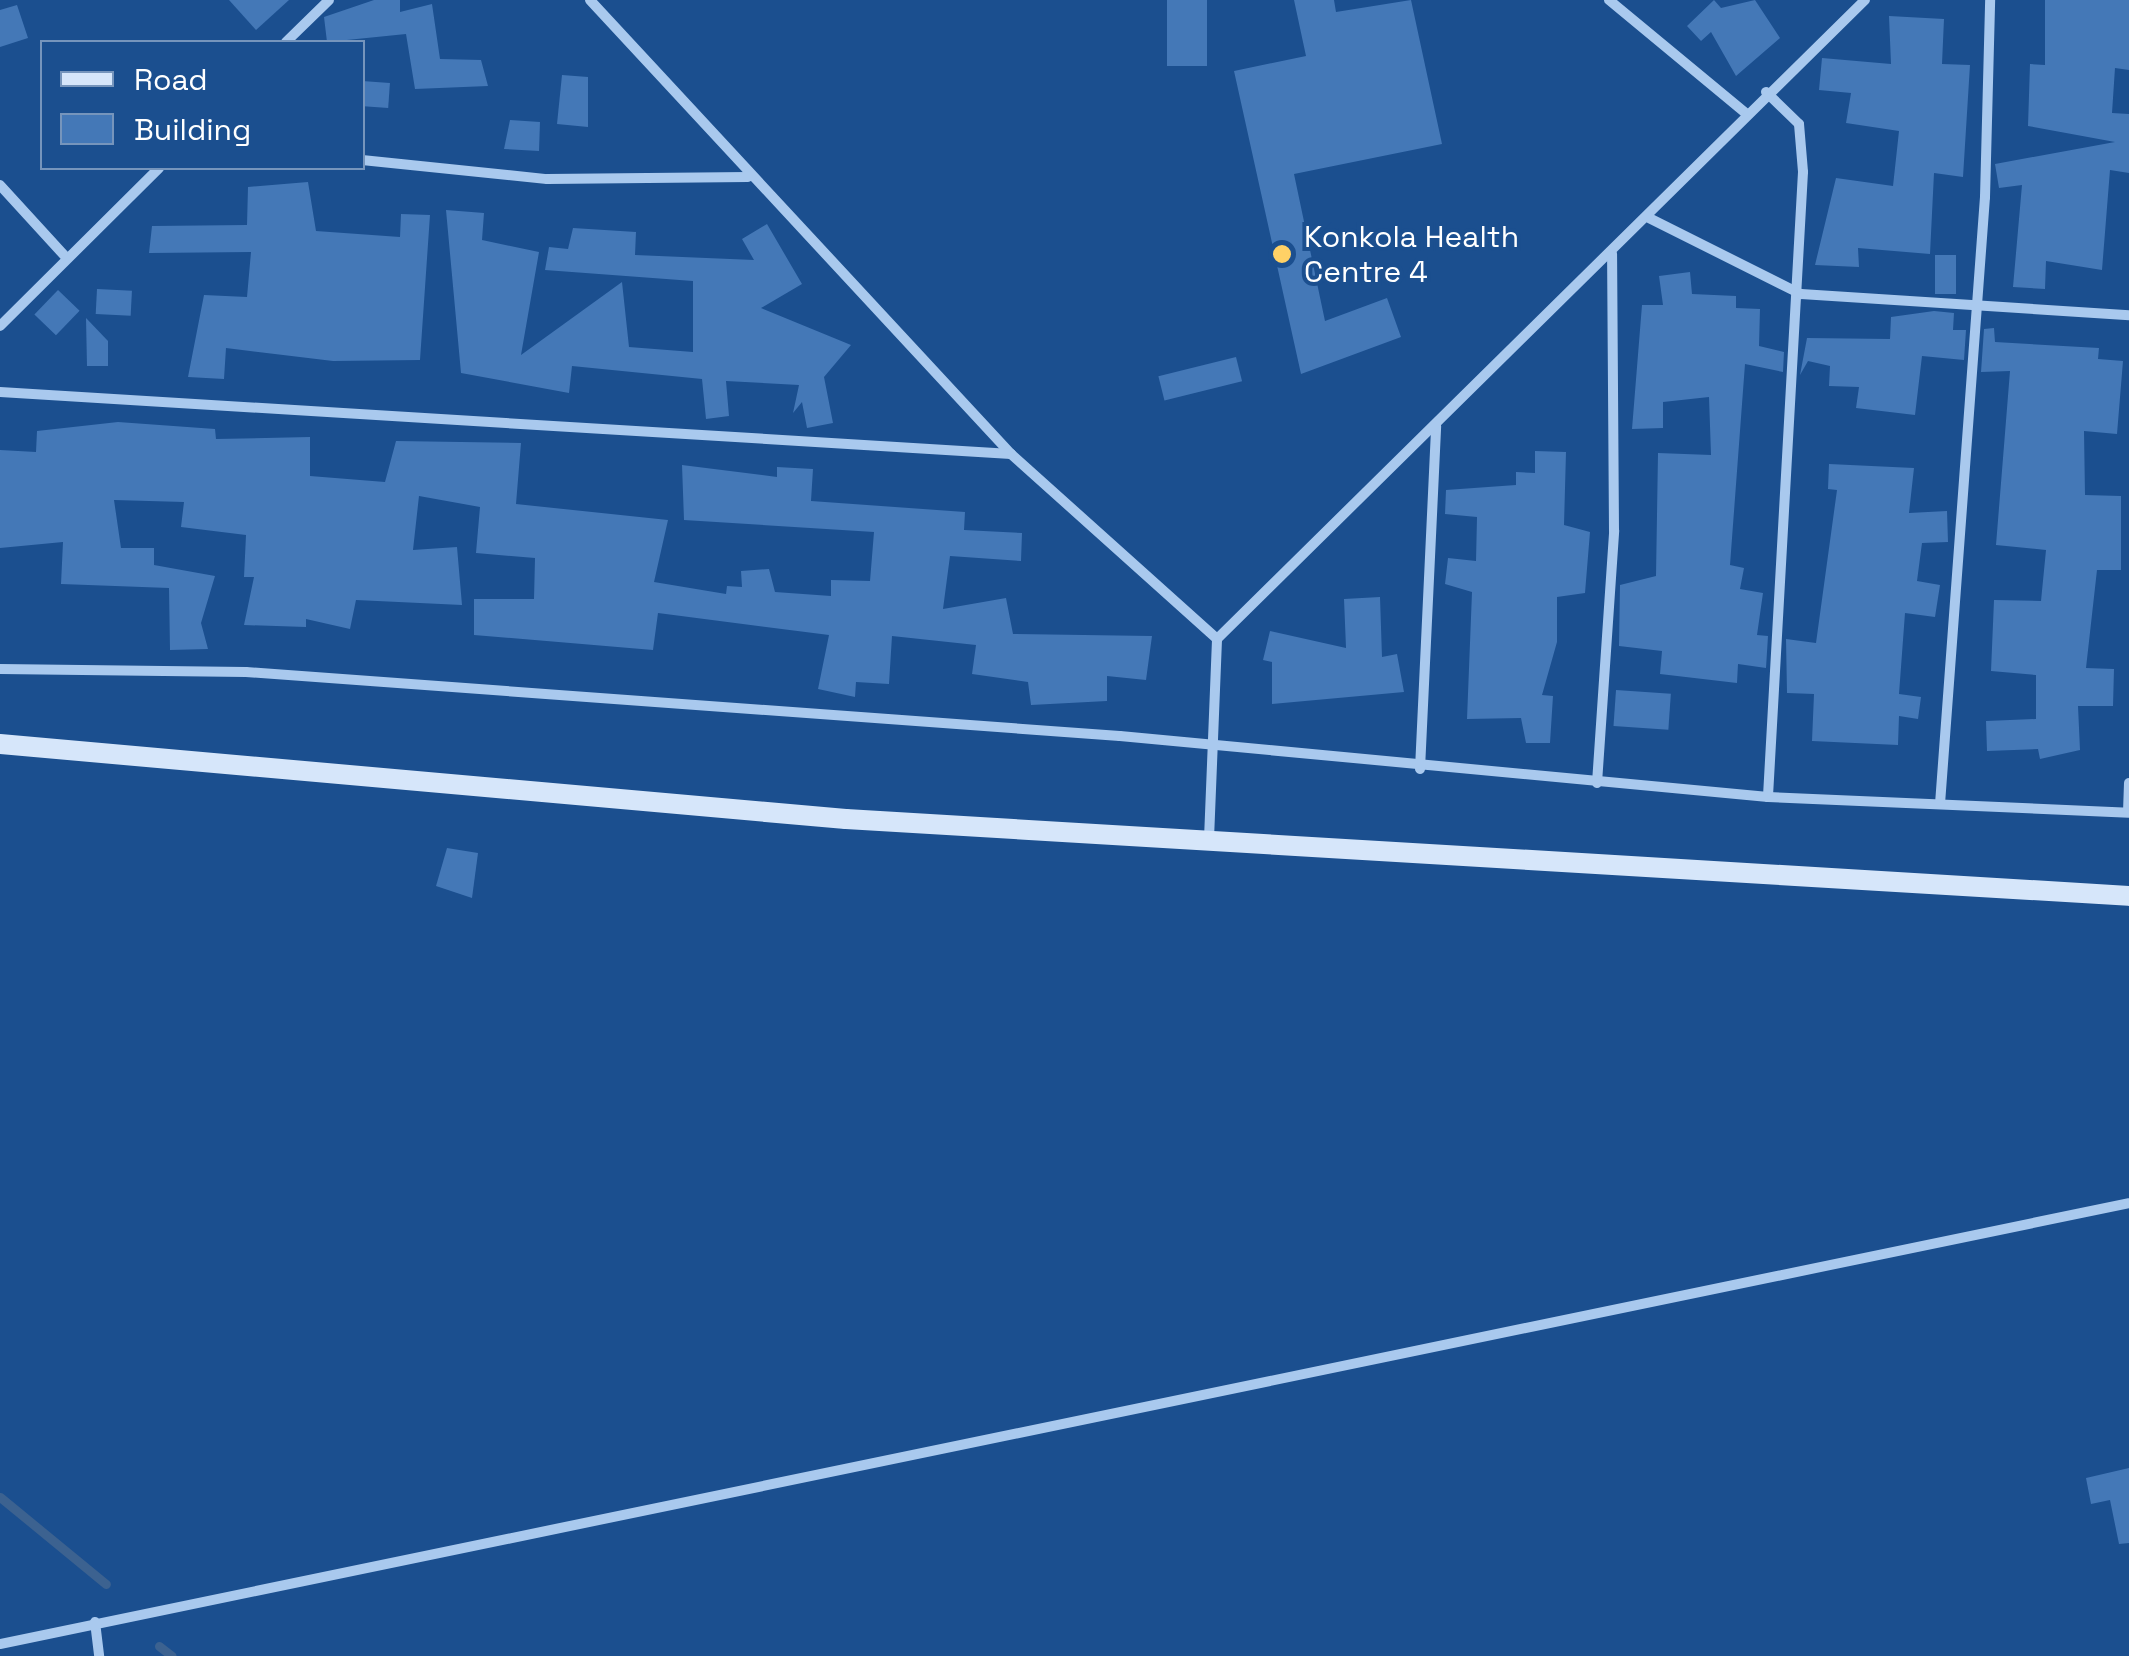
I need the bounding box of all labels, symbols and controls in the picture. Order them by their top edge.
legend [40,40,365,170]
text: Road [134,60,208,99]
text: Building [134,110,251,149]
place label: Konkola Health Centre 4 [1304,219,1519,290]
marker: Konkola Health Centre 4 [1269,241,1295,267]

